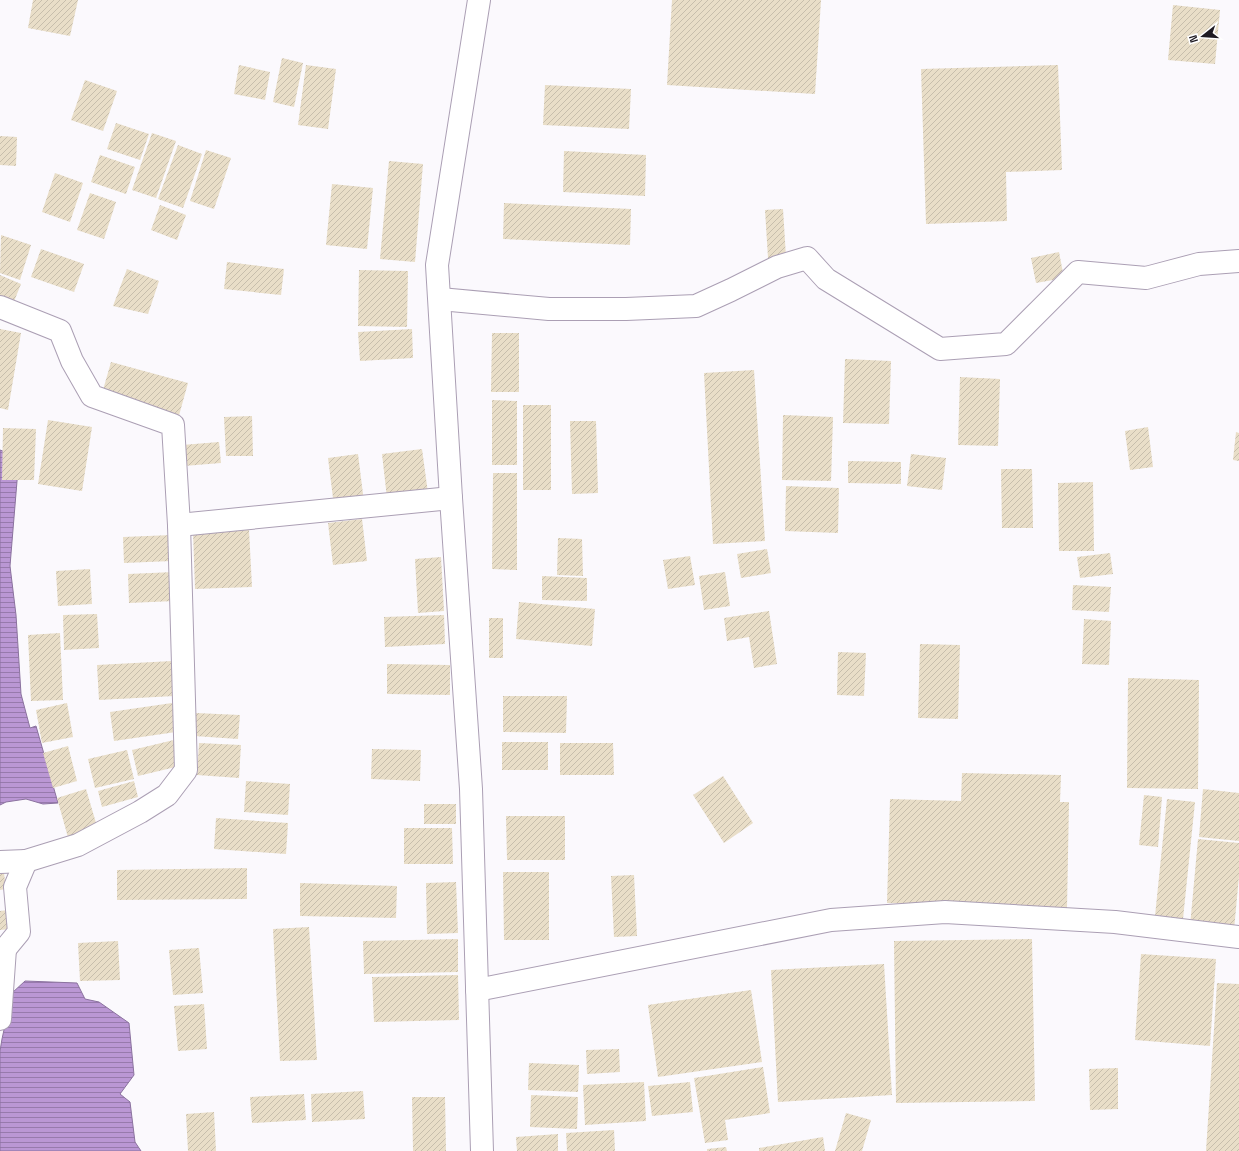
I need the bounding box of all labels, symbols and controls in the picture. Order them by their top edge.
north arrow [1183,16,1223,56]
text: N [1186,33,1201,44]

